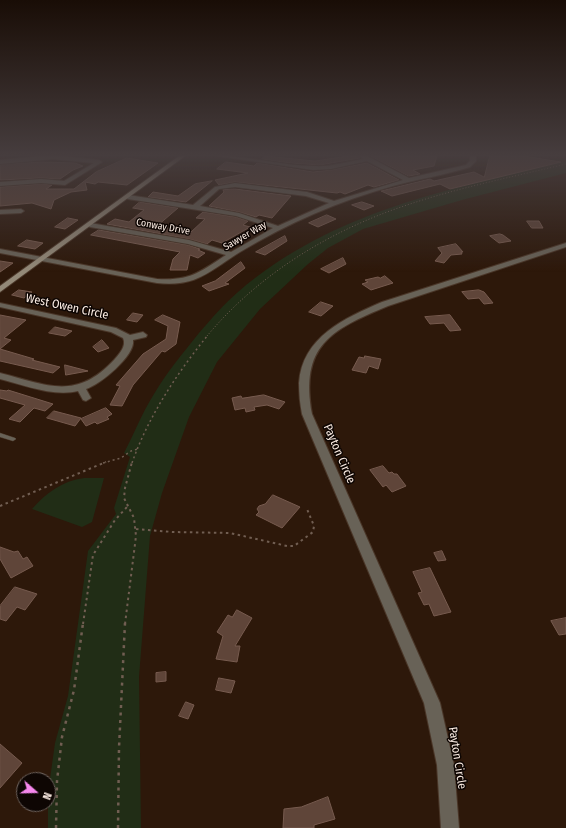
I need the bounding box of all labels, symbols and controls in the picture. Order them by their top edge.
street label: Conway Drive [135,216,191,238]
street label: Sawyer Way [221,219,269,253]
street label: West Owen Circle [24,291,110,323]
street label: Payton Circle [320,422,358,486]
street label: Payton Circle [445,726,469,790]
north arrow [16,772,56,812]
text: N [40,791,54,801]

